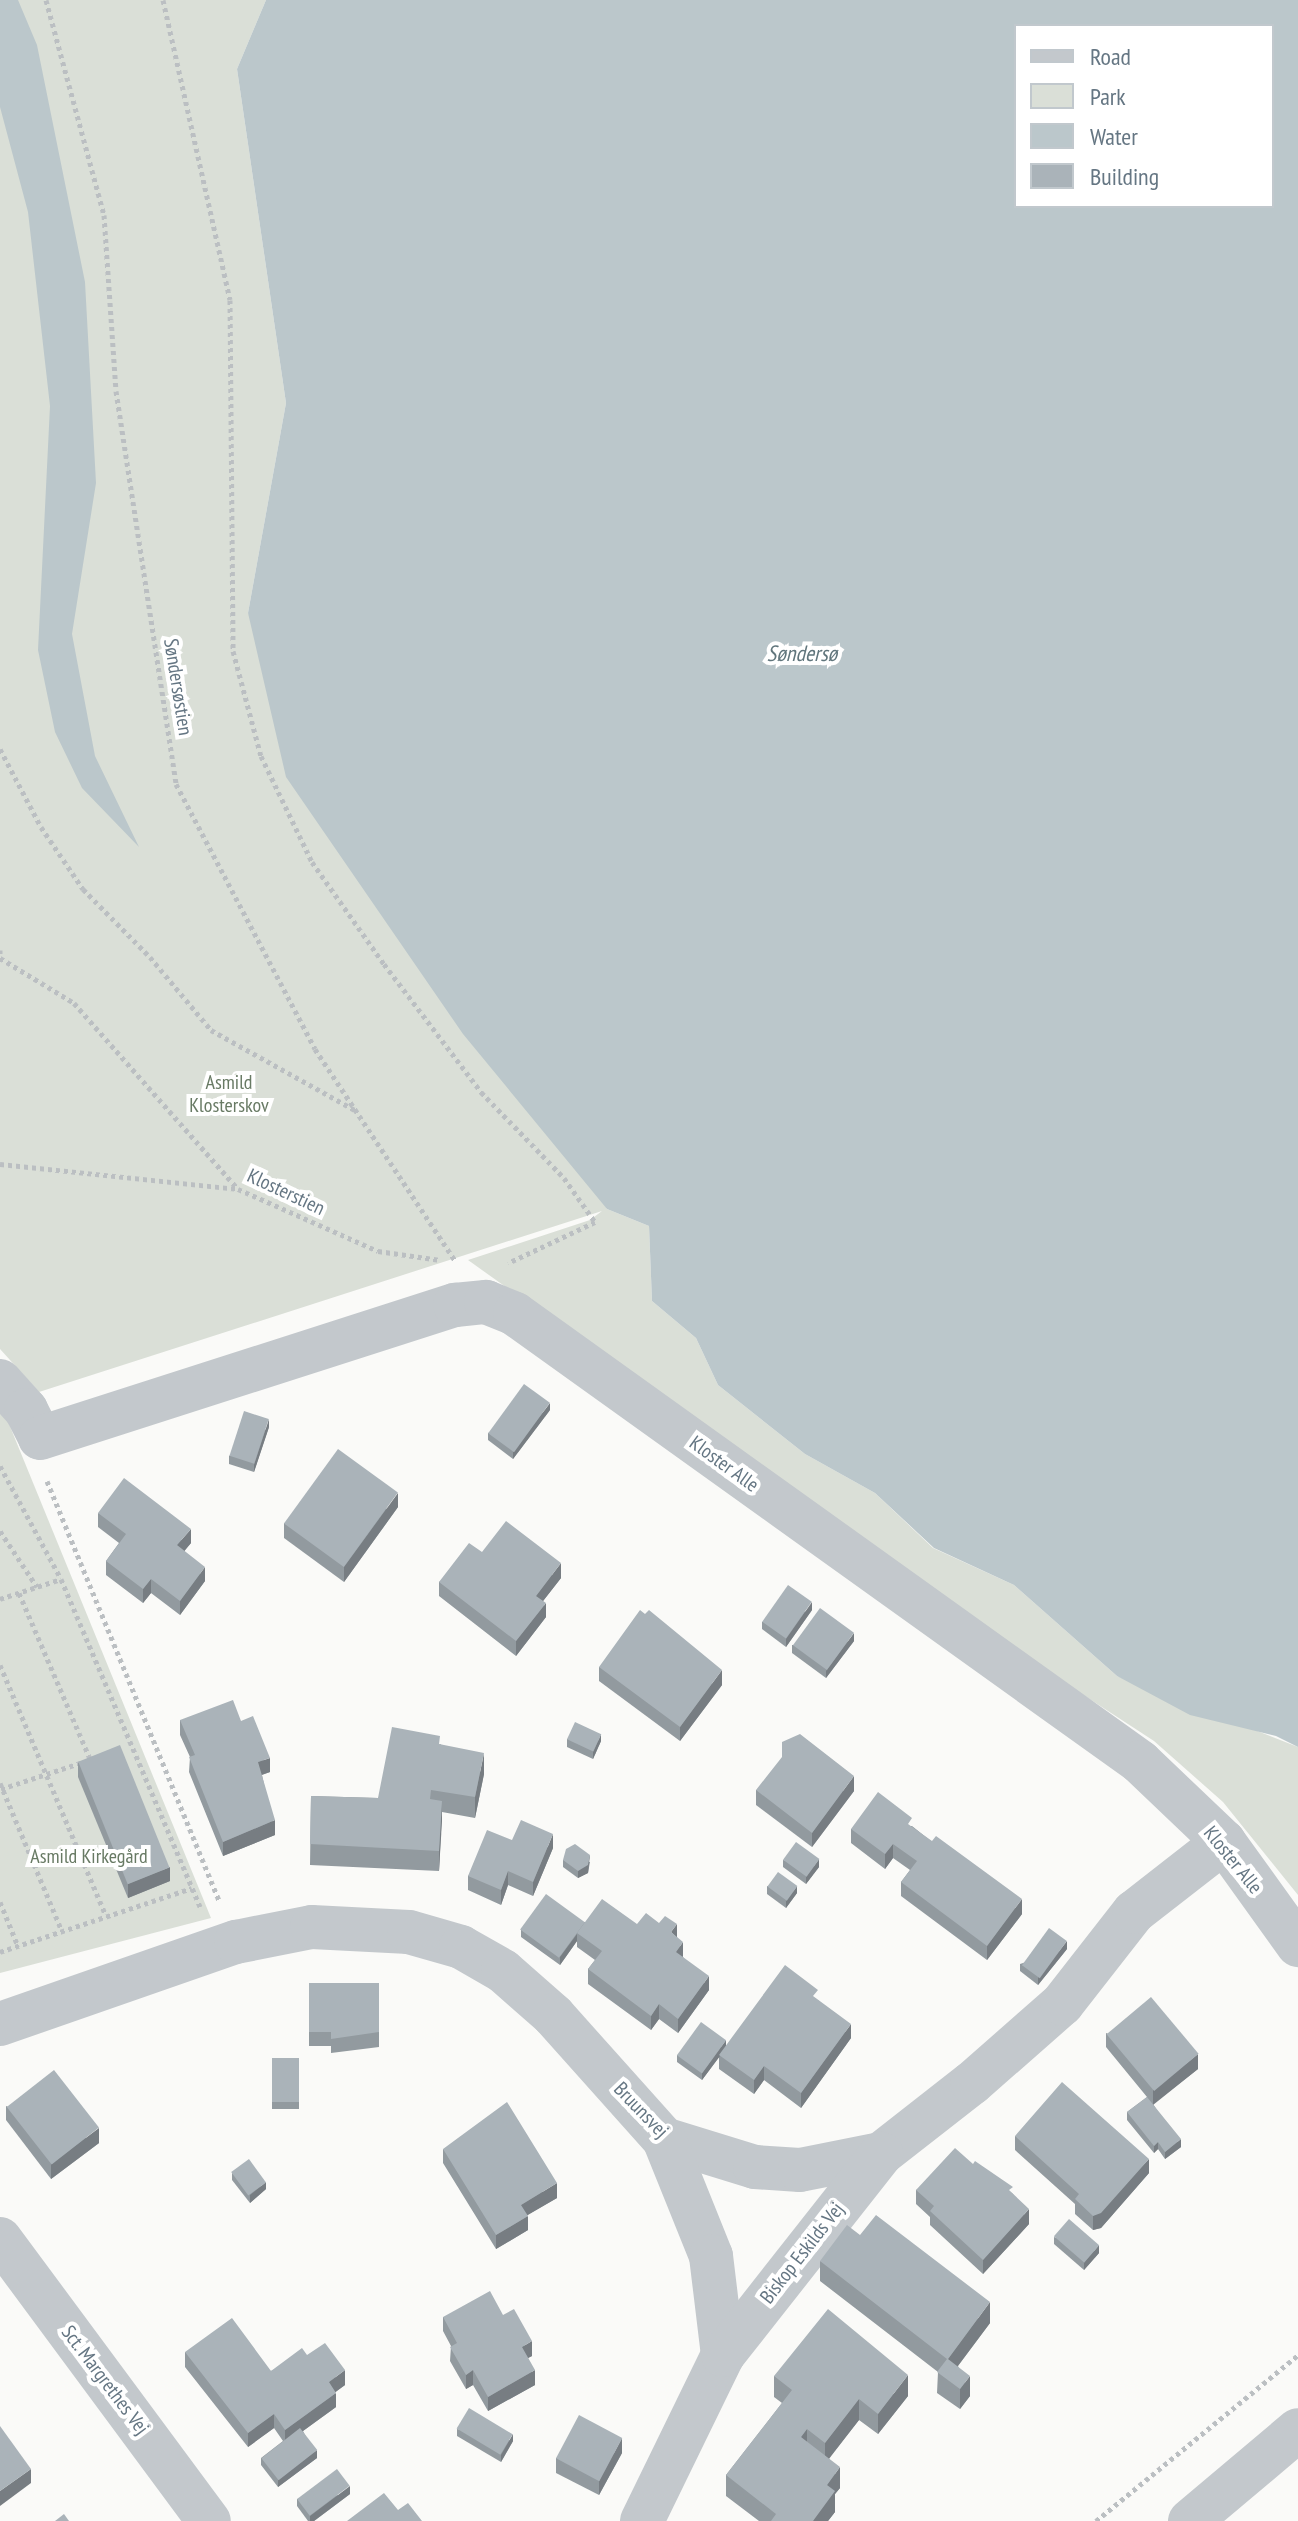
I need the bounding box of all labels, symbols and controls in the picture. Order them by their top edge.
legend [1014,24,1274,208]
text: Road [1090,41,1131,72]
text: Park [1090,81,1126,112]
text: Water [1090,121,1138,152]
text: Building [1090,161,1159,192]
street label: Søndersøstien [159,637,197,737]
water label: Søndersø [767,641,837,667]
park label: Asmild Klosterskov [189,1071,269,1118]
street label: Klosterstien [243,1164,329,1220]
street label: Kloster Alle [684,1431,764,1497]
street label: Kloster Alle [1198,1821,1268,1899]
park label: Asmild Kirkegård [30,1844,148,1868]
street label: Bruunsvej [609,2077,673,2143]
street label: Biskop Eskilds Vej [755,2197,849,2309]
street label: Sct. Margrethes Vej [56,2320,154,2440]

